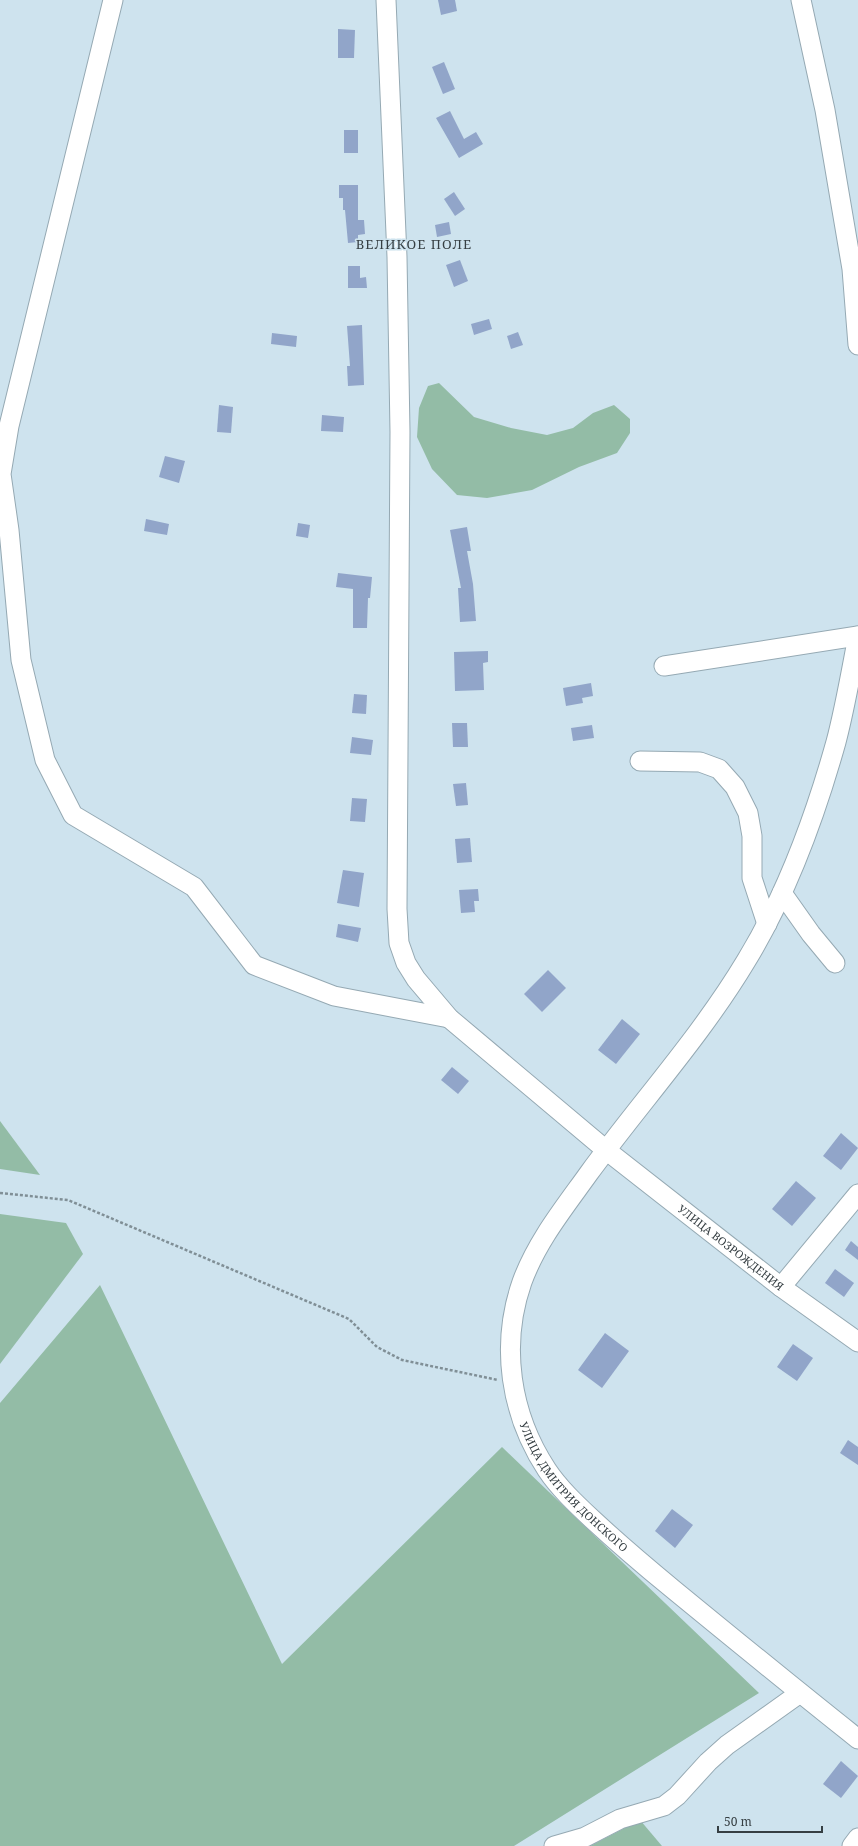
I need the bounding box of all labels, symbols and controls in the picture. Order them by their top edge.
district label: ВЕЛИКОЕ ПОЛЕ [356,235,472,253]
street label: УЛИЦА ВОЗРОЖДЕНИЯ [675,1201,787,1294]
street label: УЛИЦА ДМИТРИЯ ДОНСКОГО [517,1420,631,1555]
scale bar [718,1808,822,1834]
text: 50 m [724,1813,752,1830]

